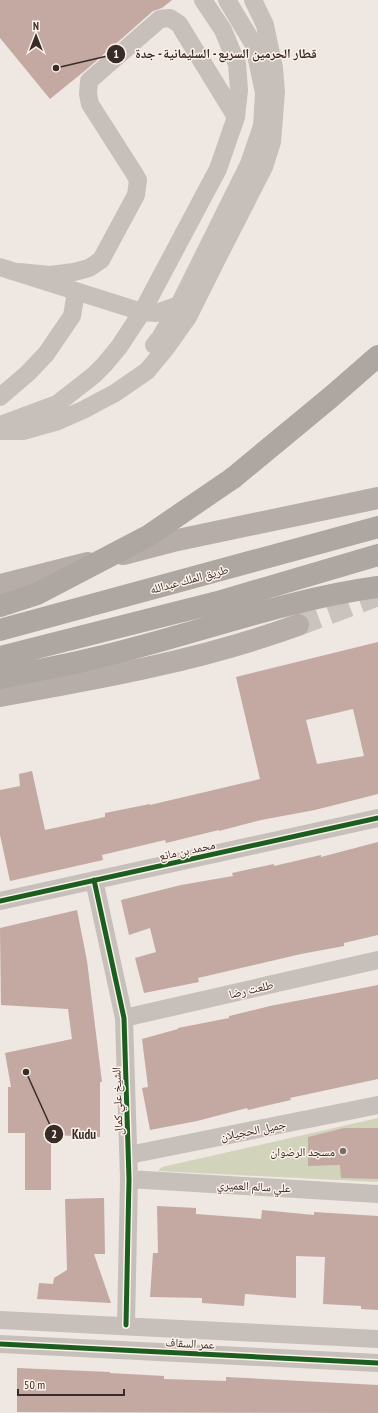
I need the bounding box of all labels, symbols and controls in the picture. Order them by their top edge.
north arrow [16,16,56,56]
text: N [33,19,39,33]
callout: قطار الحرمين السريع - السليمانية - جدة [106,41,327,66]
text: قطار الحرمين السريع - السليمانية - جدة [135,45,317,63]
text: 1 [113,46,119,61]
street label: طريق الملك عبدالله [148,561,230,597]
street label: محمد بن مانع [158,837,217,864]
street label: طلعت رضا [227,977,275,1001]
street label: الشيخ علي كمال [108,1066,129,1135]
street label: جميل الحجيلان [219,1116,288,1144]
callout: Kudu [44,1122,104,1147]
text: 2 [51,1126,57,1141]
text: Kudu [72,1126,96,1143]
place label: مسجد الرضوان [270,1144,335,1159]
marker: مسجد الرضوان [338,1146,348,1156]
street label: علي سالم العميري [216,1177,291,1198]
street label: عمر السقاف [165,1334,215,1352]
scale bar [18,1371,124,1397]
text: 50 m [24,1377,45,1392]

